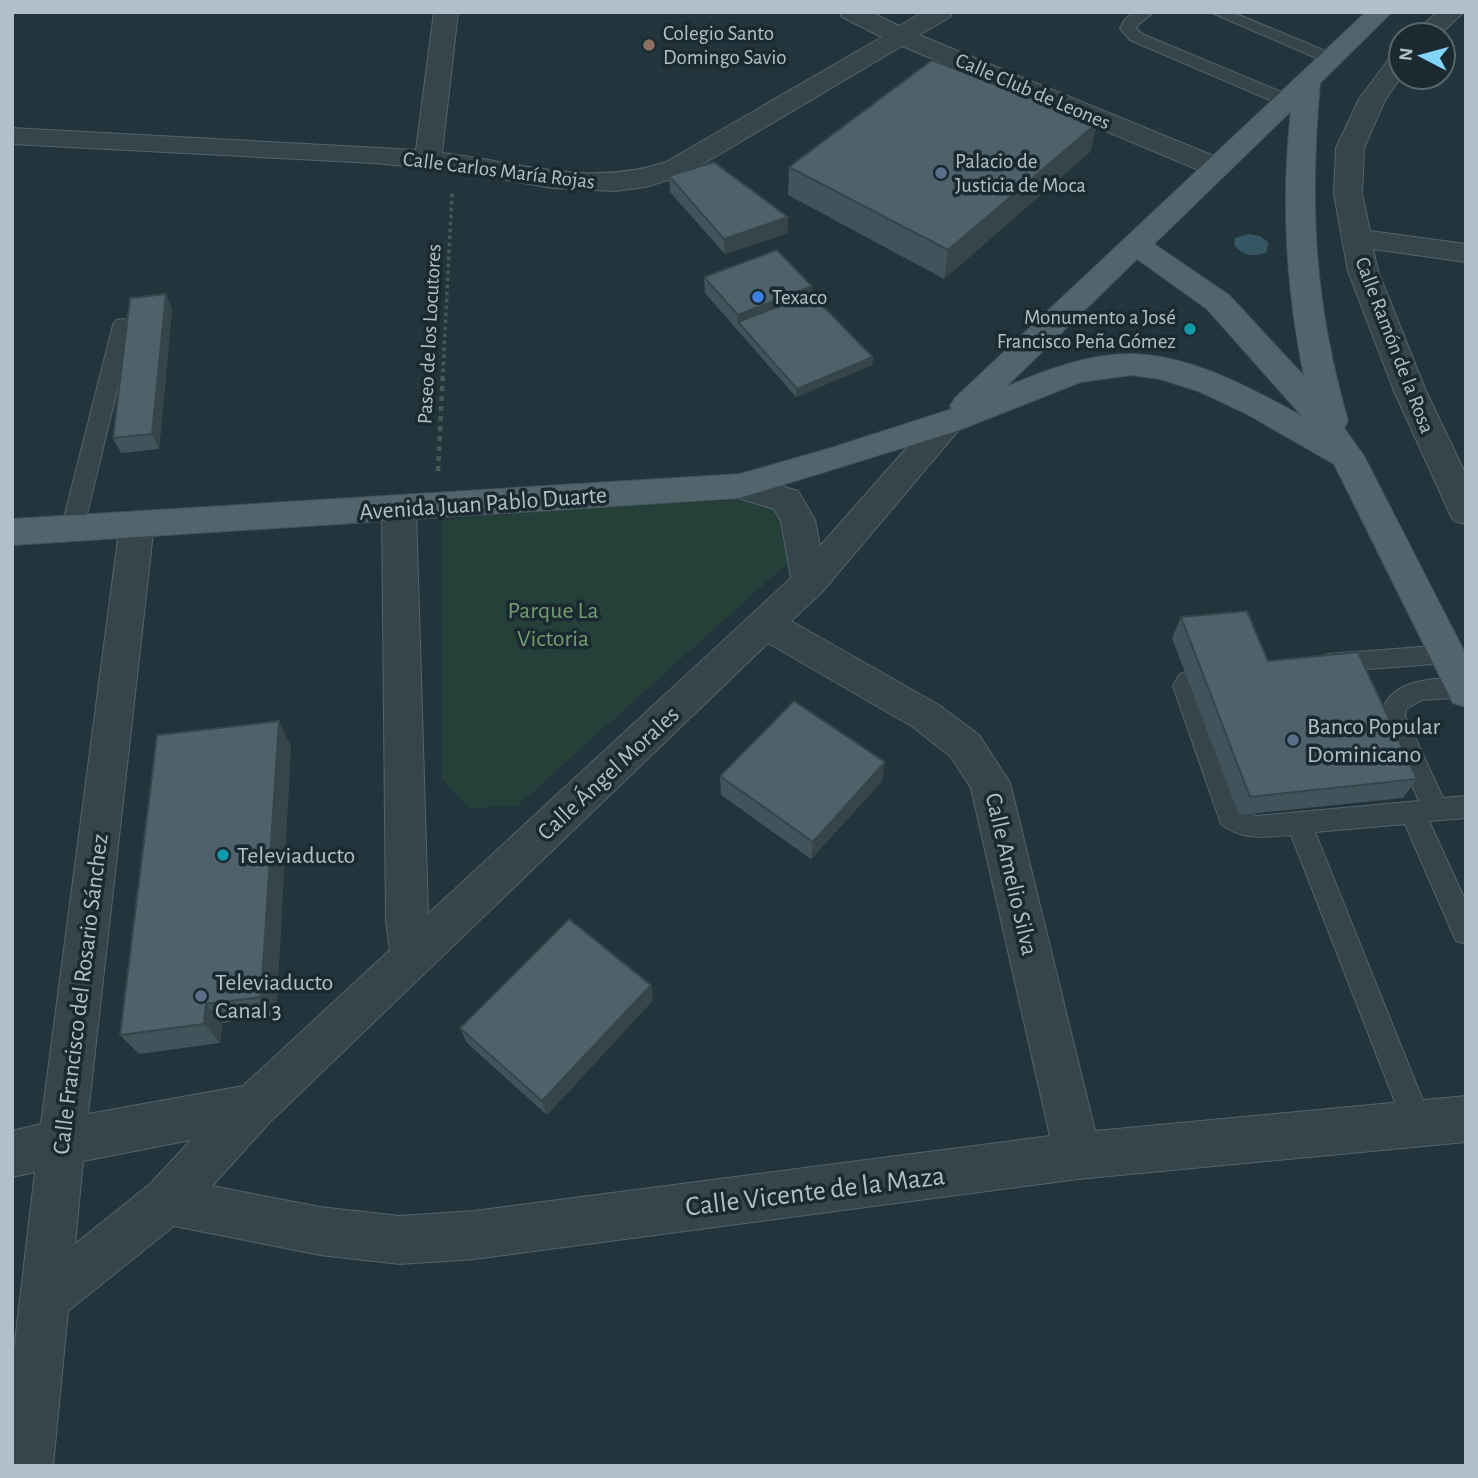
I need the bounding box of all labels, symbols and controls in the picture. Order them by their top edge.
north arrow [1387,21,1457,91]
place label: Colegio Santo Domingo Savio [663,23,787,68]
marker: Colegio Santo Domingo Savio [641,37,657,53]
text: N [1396,47,1417,62]
street label: Calle Club de Leones [952,49,1113,134]
street label: Calle Carlos María Rojas [402,148,596,193]
place label: Palacio de Justicia de Moca [955,151,1086,196]
marker: Palacio de Justicia de Moca [933,165,949,181]
street label: Paseo de los Locutores [414,243,445,425]
street label: Calle Ramón de la Rosa [1351,254,1438,437]
place label: Texaco [772,287,827,308]
marker: Texaco [750,289,766,305]
place label: Monumento a José Francisco Peña Gómez [997,307,1176,352]
marker: Monumento a José Francisco Peña Gómez [1182,321,1198,337]
street label: Avenida Juan Pablo Duarte [358,483,608,525]
park label: Parque La Victoria [508,599,598,651]
street label: Calle Ángel Morales [532,701,684,845]
place label: Banco Popular Dominicano [1307,715,1441,767]
marker: Banco Popular Dominicano [1285,732,1301,748]
street label: Calle Amelio Silva [981,791,1041,958]
street label: Calle Francisco del Rosario Sánchez [49,832,113,1156]
place label: Televiaducto [237,844,355,868]
marker: Televiaducto [215,847,231,863]
place label: Televiaducto Canal 3 [215,971,333,1023]
marker: Televiaducto Canal 3 [193,988,209,1004]
street label: Calle Vicente de la Maza [684,1162,947,1222]

